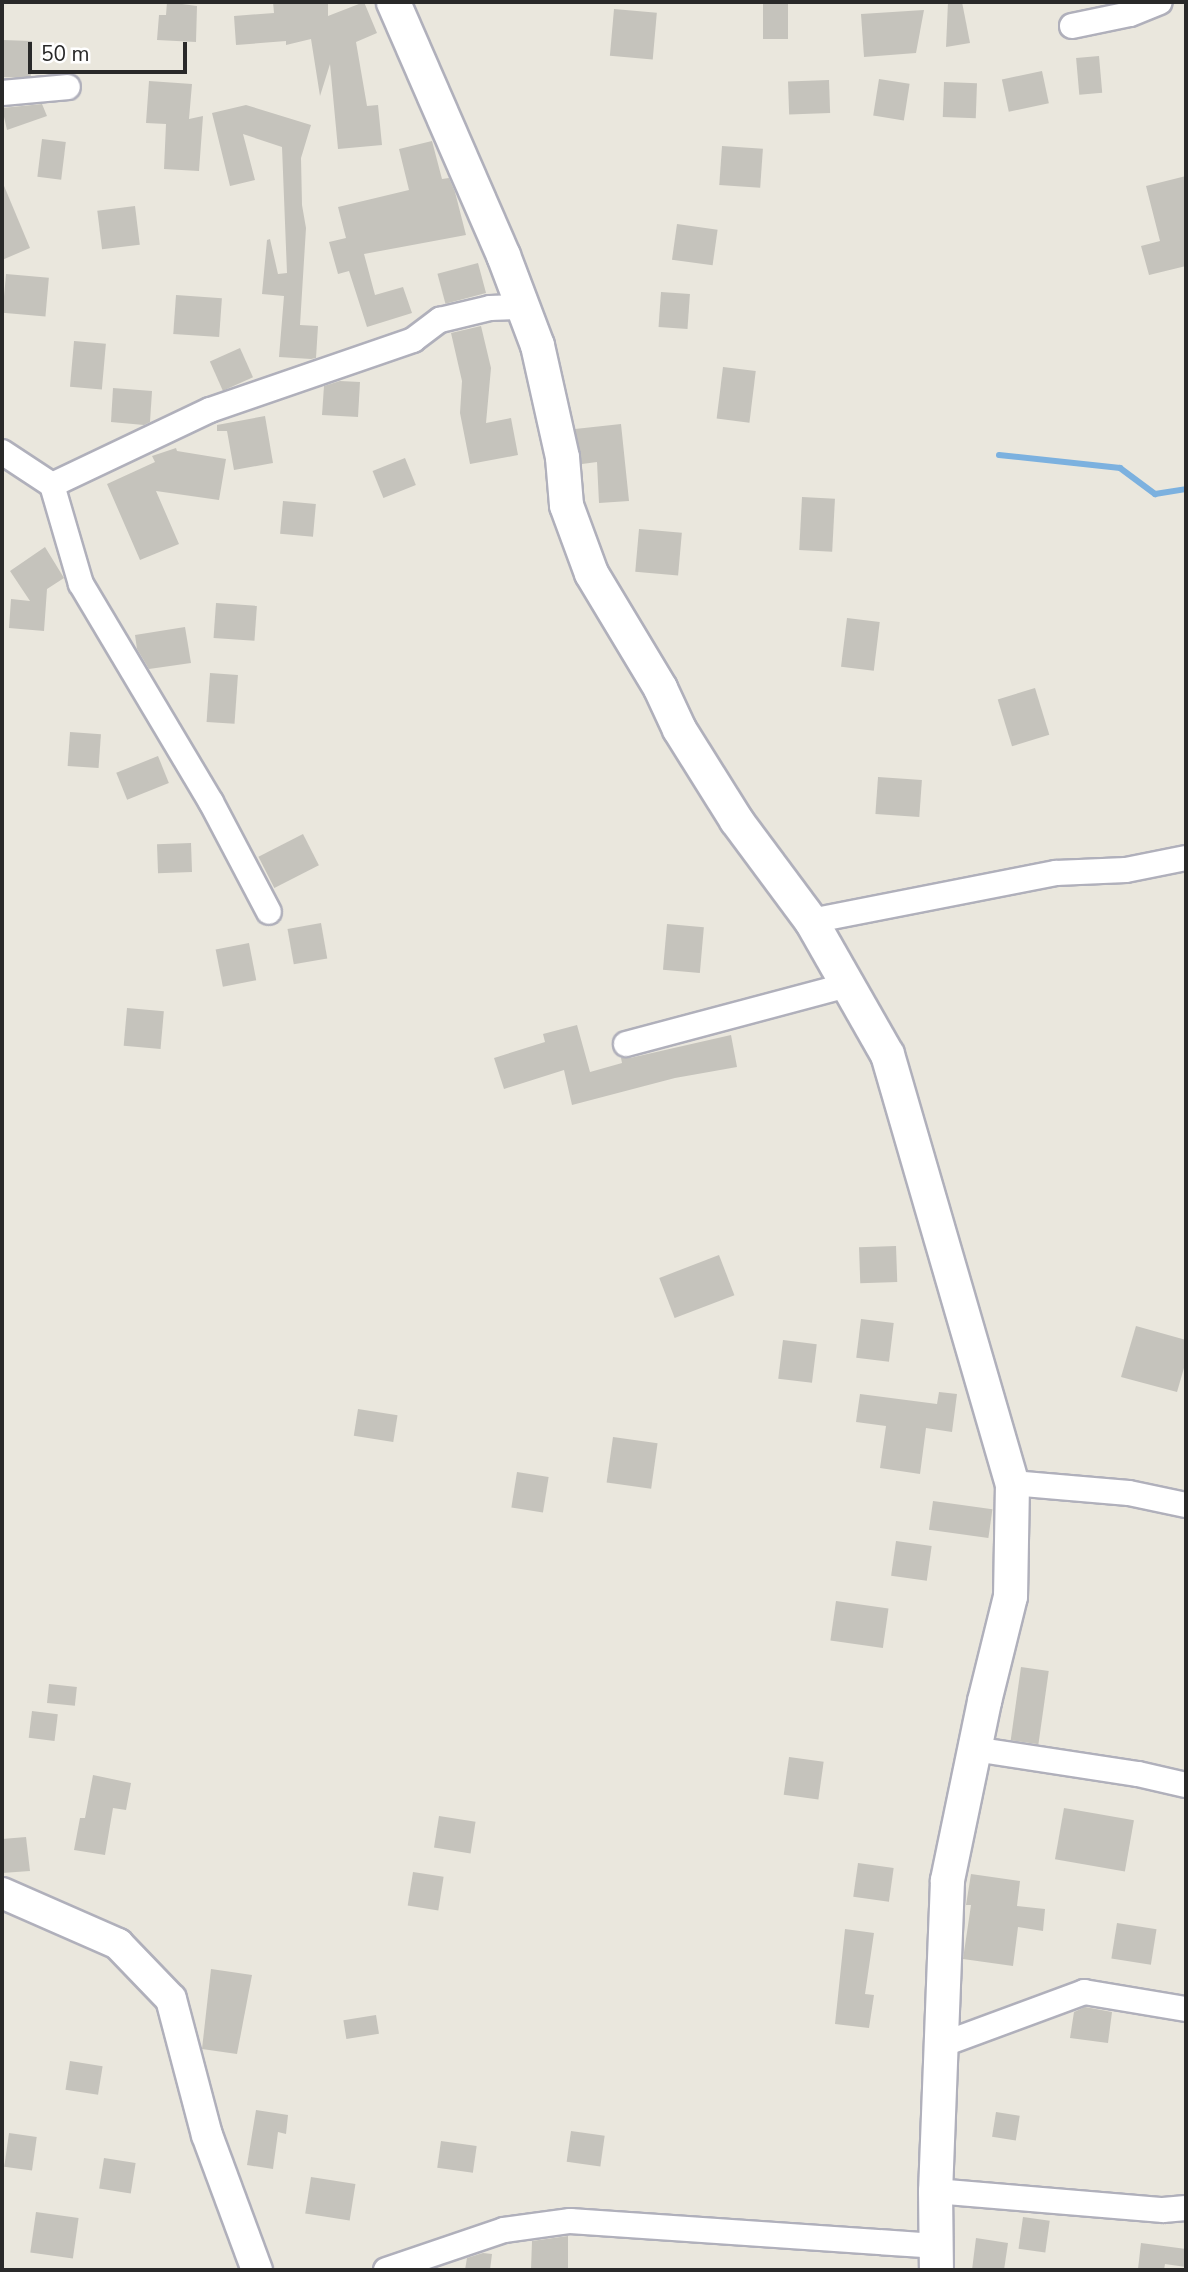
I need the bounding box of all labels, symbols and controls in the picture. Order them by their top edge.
scale bar [32,28,191,72]
text: 50 m [41,40,90,68]

